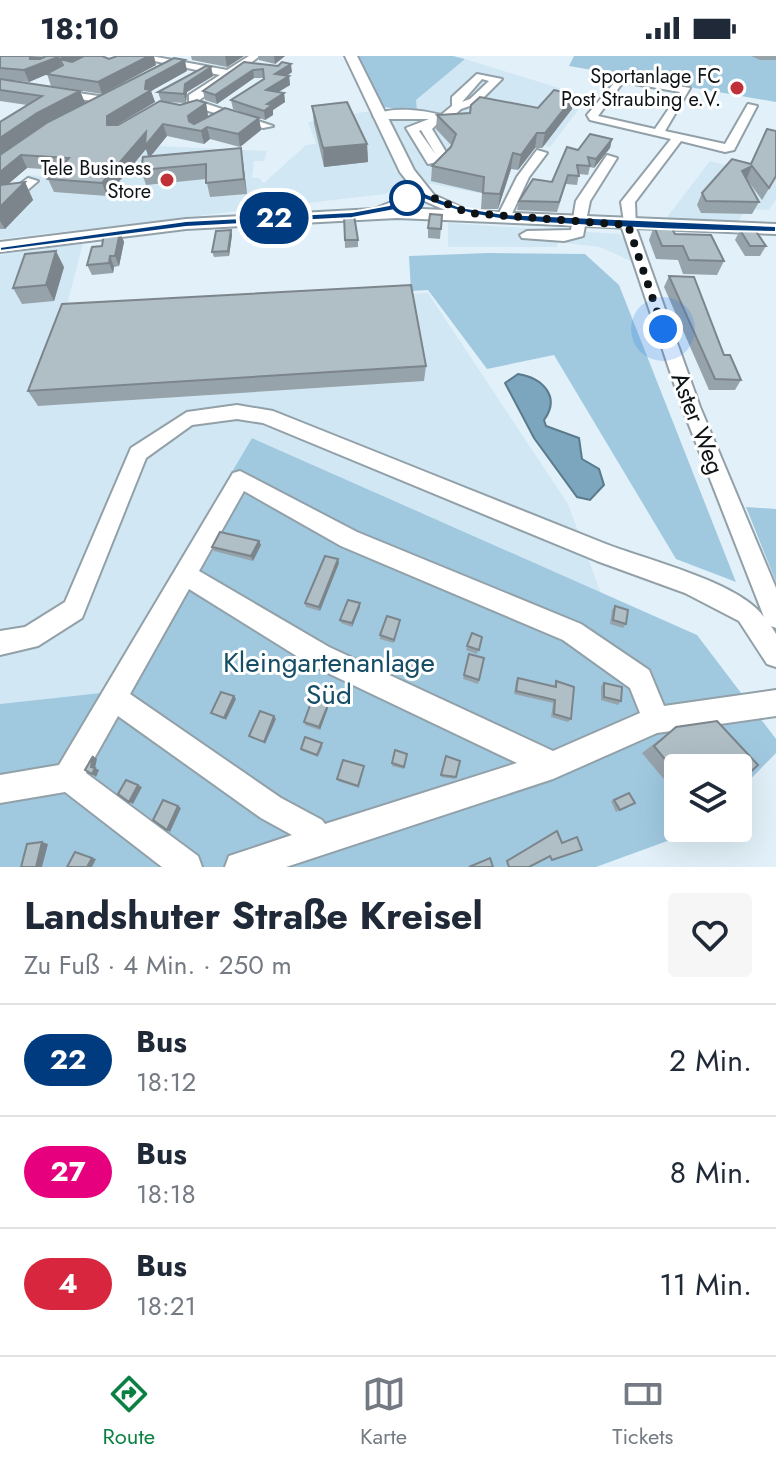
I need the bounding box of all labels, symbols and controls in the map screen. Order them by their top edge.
text: 18:10 [40,7,119,50]
place label: Sportanlage FC Post Straubing e.V. [561,62,721,114]
marker: Sportanlage FC Post Straubing e.V. [728,79,746,97]
place label: Tele Business Store [41,154,151,206]
marker: Tele Business Store [158,171,176,189]
unlabelled marker [390,181,424,215]
line badge: 22 [238,192,310,244]
text: 22 [256,197,292,238]
your location [643,309,683,349]
street label: Aster Weg [662,367,734,479]
park label: Kleingartenanlage Süd [223,642,435,715]
map controls [664,754,752,842]
button: layers [664,754,752,842]
text: Landshuter Straße Kreisel [24,888,483,943]
button: heart [668,893,752,977]
text: Zu Fuß · 4 Min. · 250 m [24,946,292,984]
text: Bus [136,1020,187,1063]
text: 22 [50,1039,86,1080]
text: 2 Min. [669,1039,752,1082]
text: 18:12 [136,1063,196,1101]
text: Bus [136,1132,187,1175]
text: 27 [50,1151,86,1192]
text: 8 Min. [670,1151,752,1194]
text: 18:18 [136,1175,196,1213]
text: Bus [136,1244,187,1287]
text: 4 [58,1263,78,1304]
text: 11 Min. [659,1263,752,1306]
text: 18:21 [136,1287,196,1325]
tab: Route [103,1372,155,1452]
tab: Karte [360,1372,407,1452]
tab: Tickets [612,1372,673,1452]

